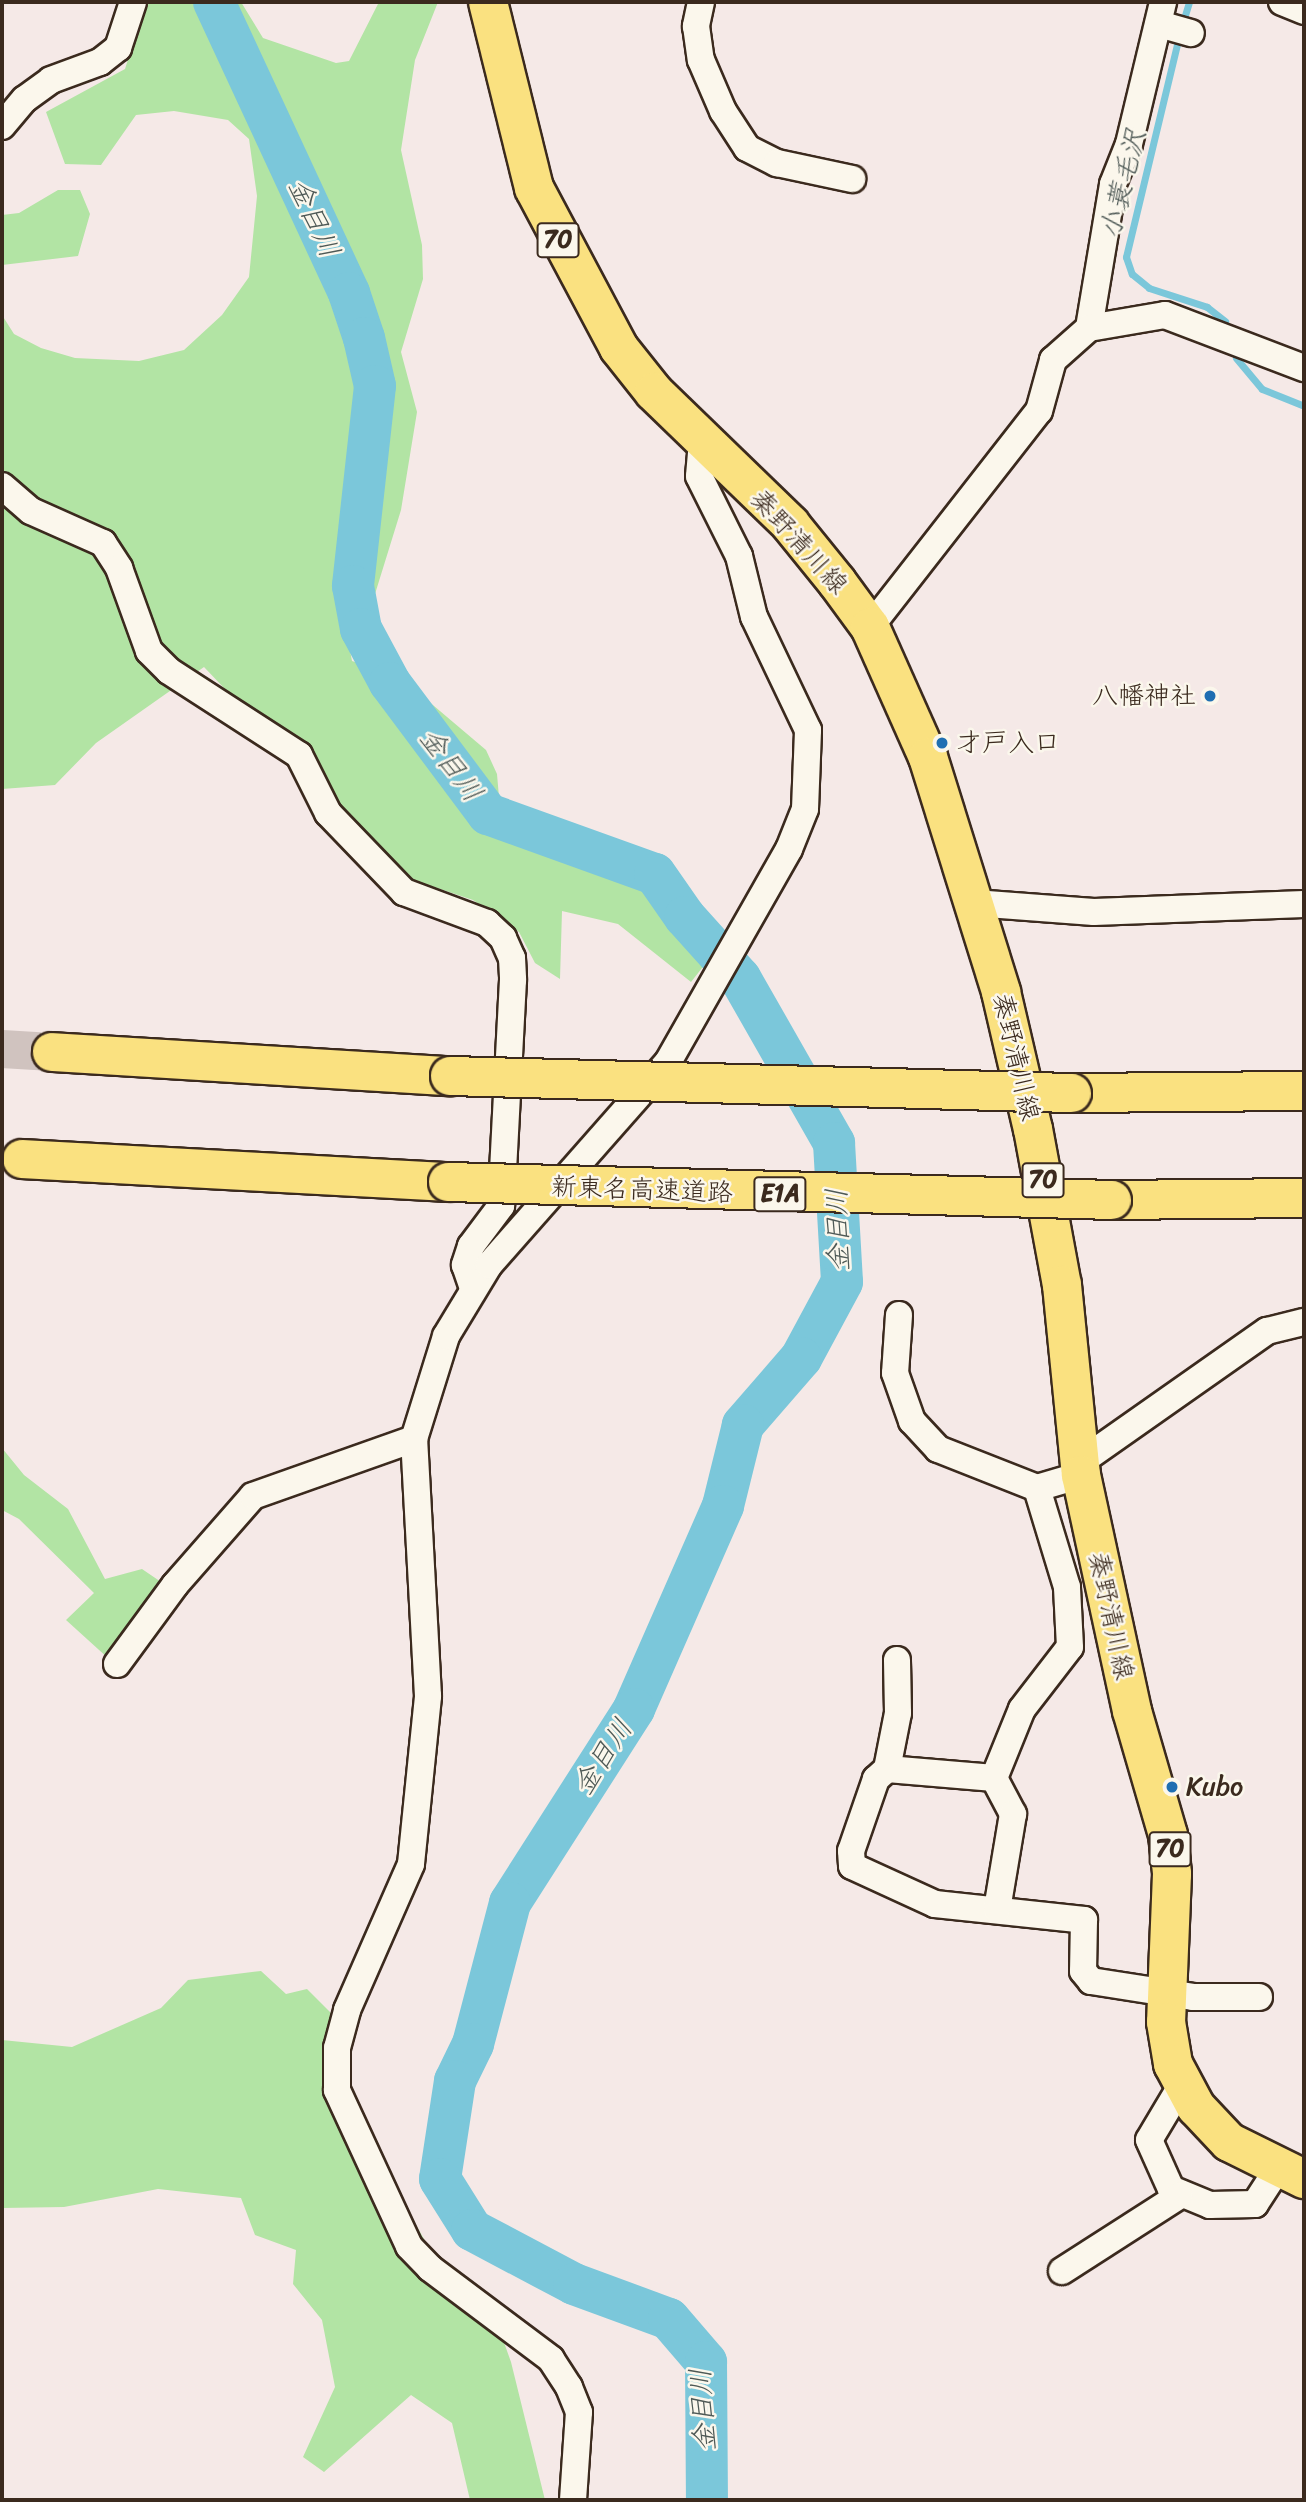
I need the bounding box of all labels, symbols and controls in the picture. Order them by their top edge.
water label: 小蓑毛沢 [1093,126,1153,242]
water label: 金目川 [281,173,347,263]
road number: 70 [535,220,581,260]
street label: 秦野清川線 [744,483,854,601]
place label: 八幡神社 [1092,680,1196,712]
marker: 八幡神社 [1202,688,1218,704]
water label: 金目川 [412,721,490,809]
place label: 才戸入口 [956,727,1060,759]
marker: 才戸入口 [934,735,950,751]
street label: 秦野清川線 [986,990,1046,1124]
road number: 70 [1020,1160,1066,1200]
street label: 新東名高速道路 [551,1171,733,1209]
road number: E1A [752,1174,808,1214]
water label: 金目川 [820,1187,856,1273]
street label: 秦野清川線 [1082,1549,1140,1683]
water label: 金目川 [566,1713,640,1801]
place label: Kubo [1186,1771,1243,1803]
marker: Kubo [1164,1779,1180,1795]
road number: 70 [1147,1828,1193,1870]
water label: 金目川 [683,2367,723,2453]

